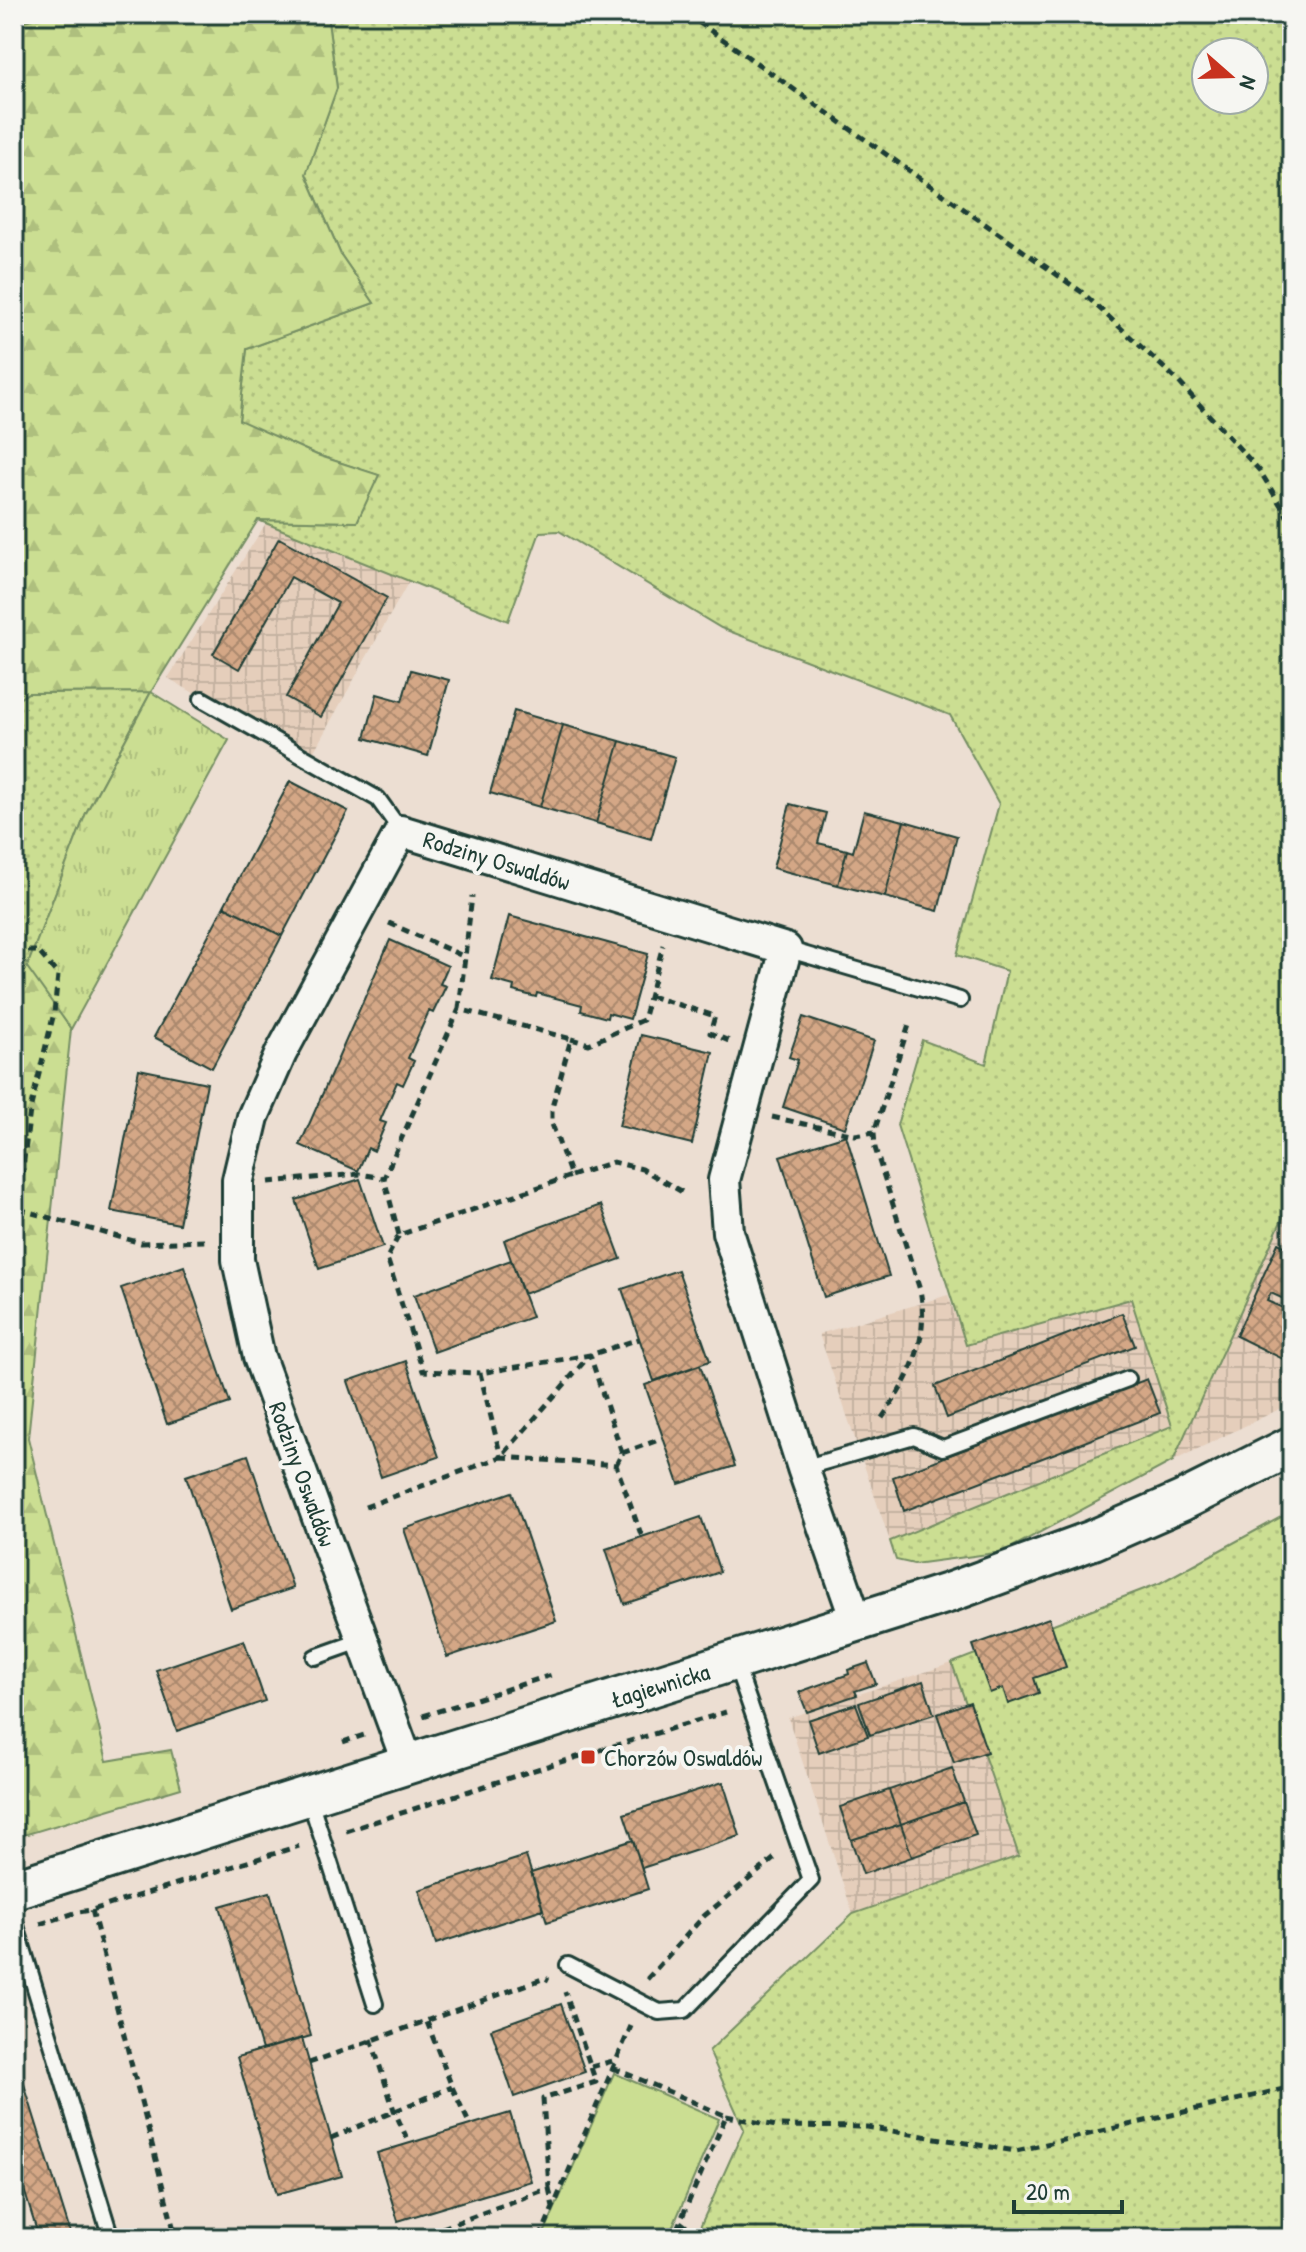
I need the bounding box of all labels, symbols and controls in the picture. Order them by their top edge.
north arrow [1190,36,1270,116]
text: N [1233,72,1265,94]
street label: Rodziny Oswaldów [420,823,574,897]
street label: Rodziny Oswaldów [262,1397,344,1551]
street label: Łagiewnicka [607,1655,713,1715]
place label: Chorzów Oswaldów [604,1741,762,1773]
marker: Chorzów Oswaldów [579,1748,597,1766]
scale bar [1014,2164,1122,2214]
text: 20 m [1026,2175,1070,2207]

